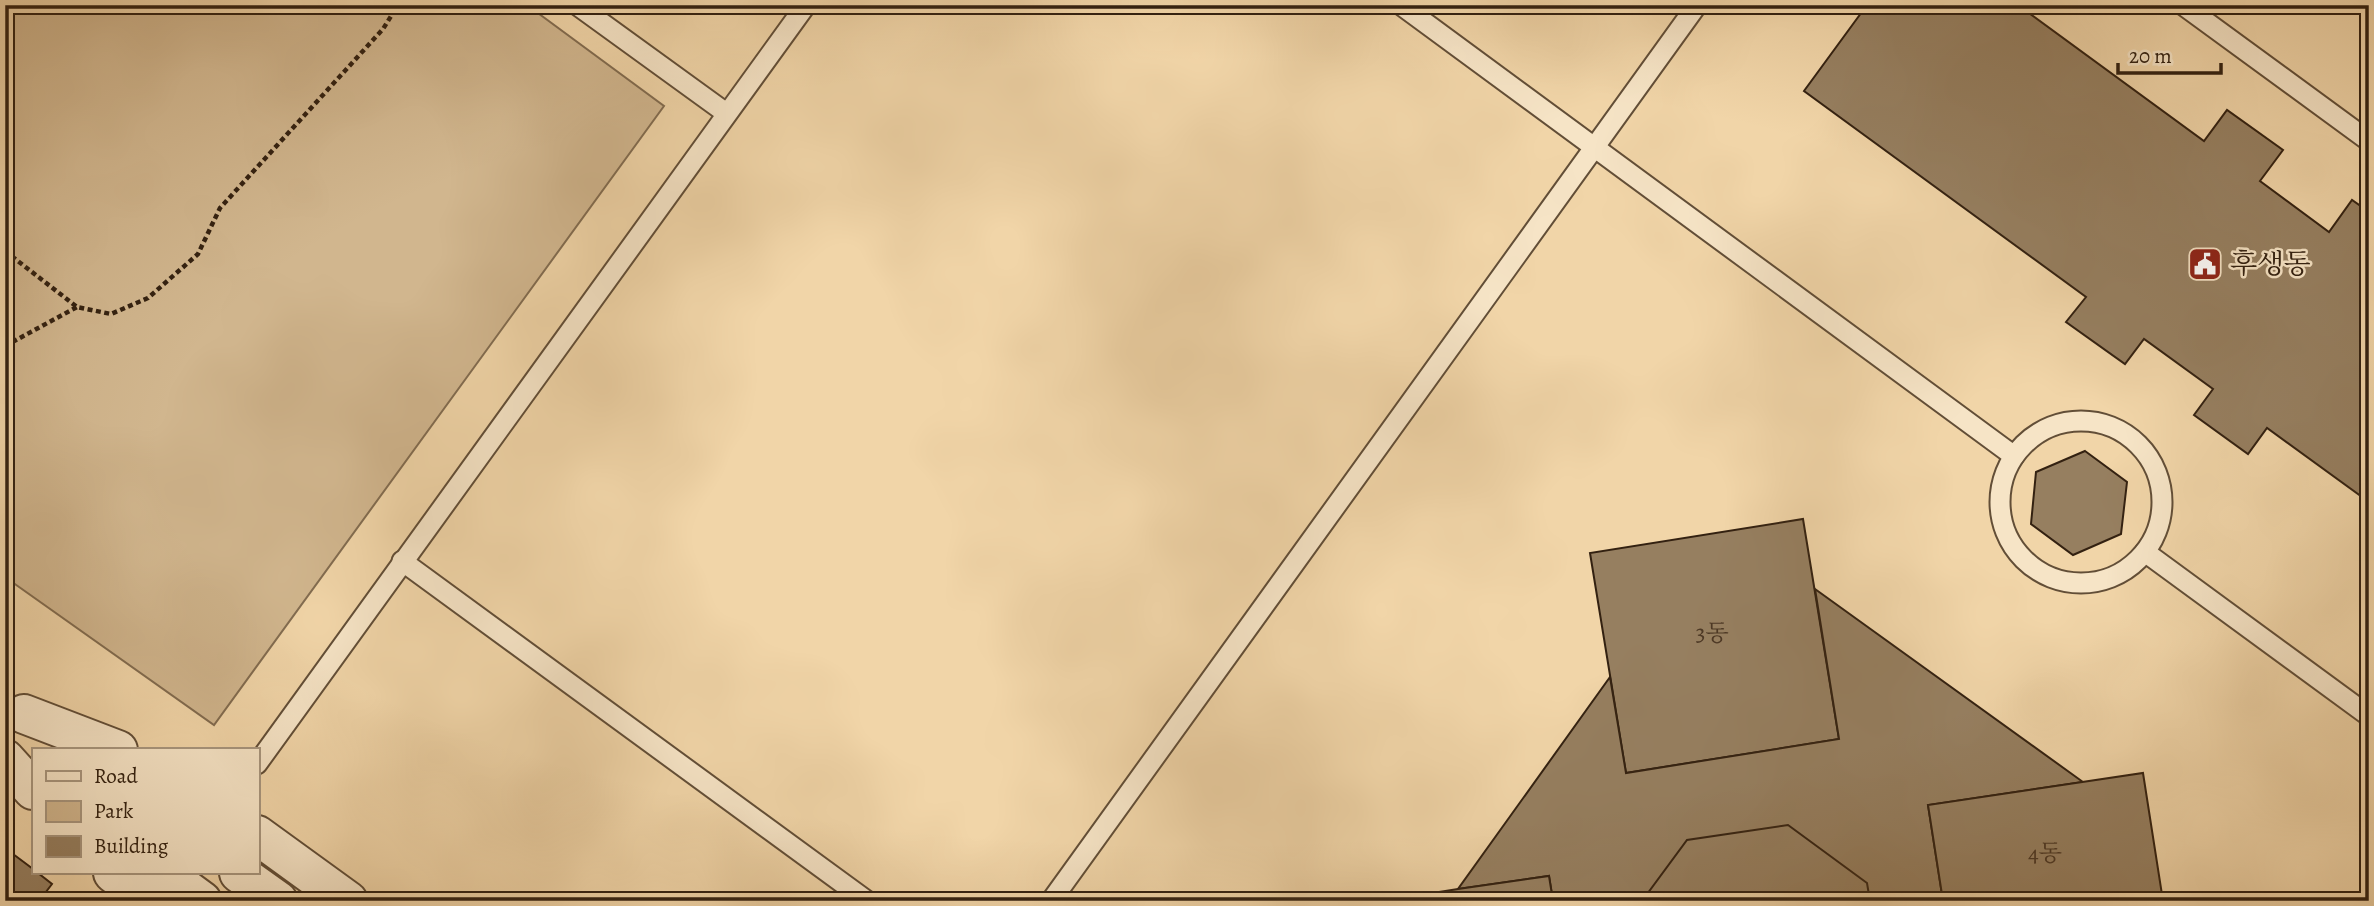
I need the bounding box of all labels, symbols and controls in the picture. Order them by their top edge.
scale bar [2118,32,2222,76]
text: 20 m [2129,42,2172,70]
public building icon: 후생동 [2186,245,2224,283]
place label: 후생동 [2230,245,2311,283]
house number: 3동 [1695,617,1729,649]
legend [32,748,259,874]
text: Road [94,762,138,790]
text: Park [94,797,134,825]
text: Building [94,832,169,860]
house number: 4동 [2028,837,2062,869]

